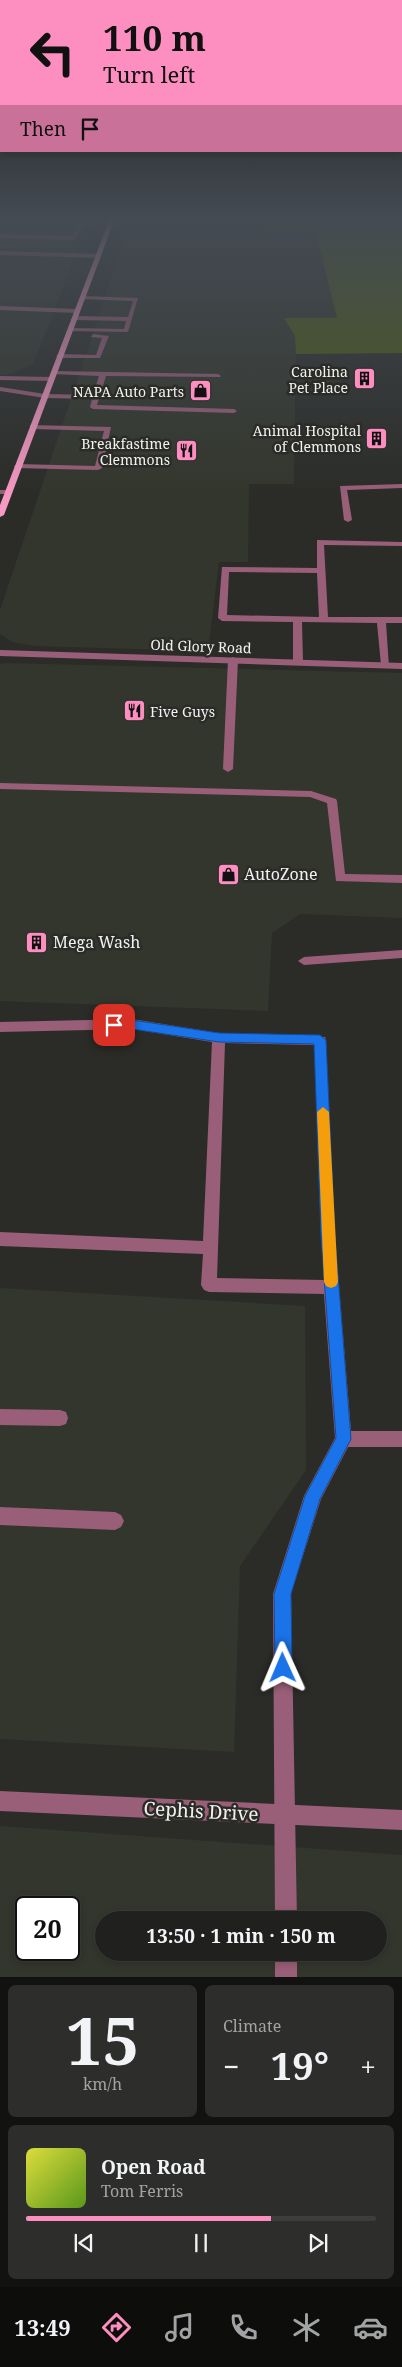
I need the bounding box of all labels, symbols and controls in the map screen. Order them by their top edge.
text: 110 m [103,14,206,61]
icon: left [20,20,85,85]
text: Turn left [103,59,195,89]
icon: arrive [76,115,104,143]
text: Then [20,116,66,142]
place label: Carolina Pet Place [288,362,348,397]
building icon: Carolina Pet Place [352,367,376,391]
shop icon: NAPA Auto Parts [188,379,212,403]
place label: NAPA Auto Parts [73,382,184,401]
place label: Animal Hospital of Clemmons [253,421,362,456]
building icon: Animal Hospital of Clemmons [365,426,389,450]
place label: Breakfastime Clemmons [81,434,170,469]
restaurant icon: Breakfastime Clemmons [174,439,198,463]
street label: Old Glory Road [150,635,252,657]
restaurant icon: Five Guys [122,699,146,723]
place label: Five Guys [150,702,215,721]
shop icon: AutoZone [216,862,240,886]
place label: AutoZone [244,863,318,885]
building icon: Mega Wash [25,930,49,954]
place label: Mega Wash [53,931,140,953]
pin [93,1004,135,1046]
icon: arrive [100,1011,128,1039]
position arrow [256,1641,308,1693]
street label: Cephis Drive [143,1795,259,1827]
speed limit sign: 20 [15,1896,80,1961]
text: 13:50 · 1 min · 150 m [146,1923,336,1949]
text: 15 [66,1996,139,2084]
text: Climate [223,2015,281,2037]
text: 19° [271,2039,329,2091]
text: − [223,2047,239,2085]
text: + [360,2047,376,2085]
text: km/h [83,2073,122,2095]
text: Open Road [101,2154,206,2180]
text: Tom Ferris [101,2180,183,2202]
icon: previous [70,2229,98,2257]
icon: pause [187,2229,215,2257]
icon: next [304,2229,332,2257]
icon: directions [99,2310,134,2345]
icon: music [162,2310,197,2345]
icon: phone [226,2310,261,2345]
icon: climate [289,2310,324,2345]
icon: car [353,2310,388,2345]
text: 13:49 [14,2312,71,2342]

